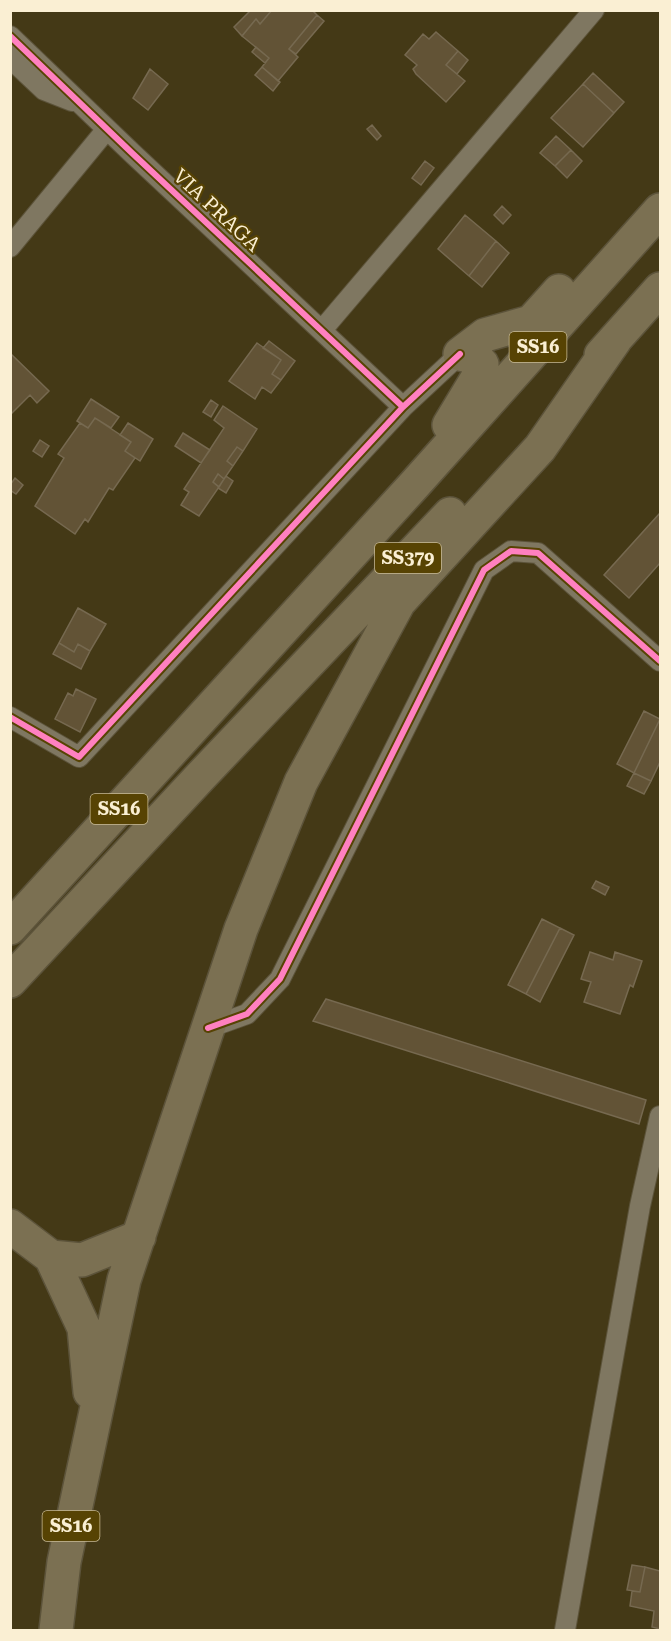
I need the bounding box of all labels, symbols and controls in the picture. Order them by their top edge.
street label: VIA PRAGA [168,164,266,256]
road number: SS16 [510,332,566,362]
road number: SS379 [375,543,441,573]
road number: SS16 [90,794,148,824]
road number: SS16 [42,1511,100,1541]

